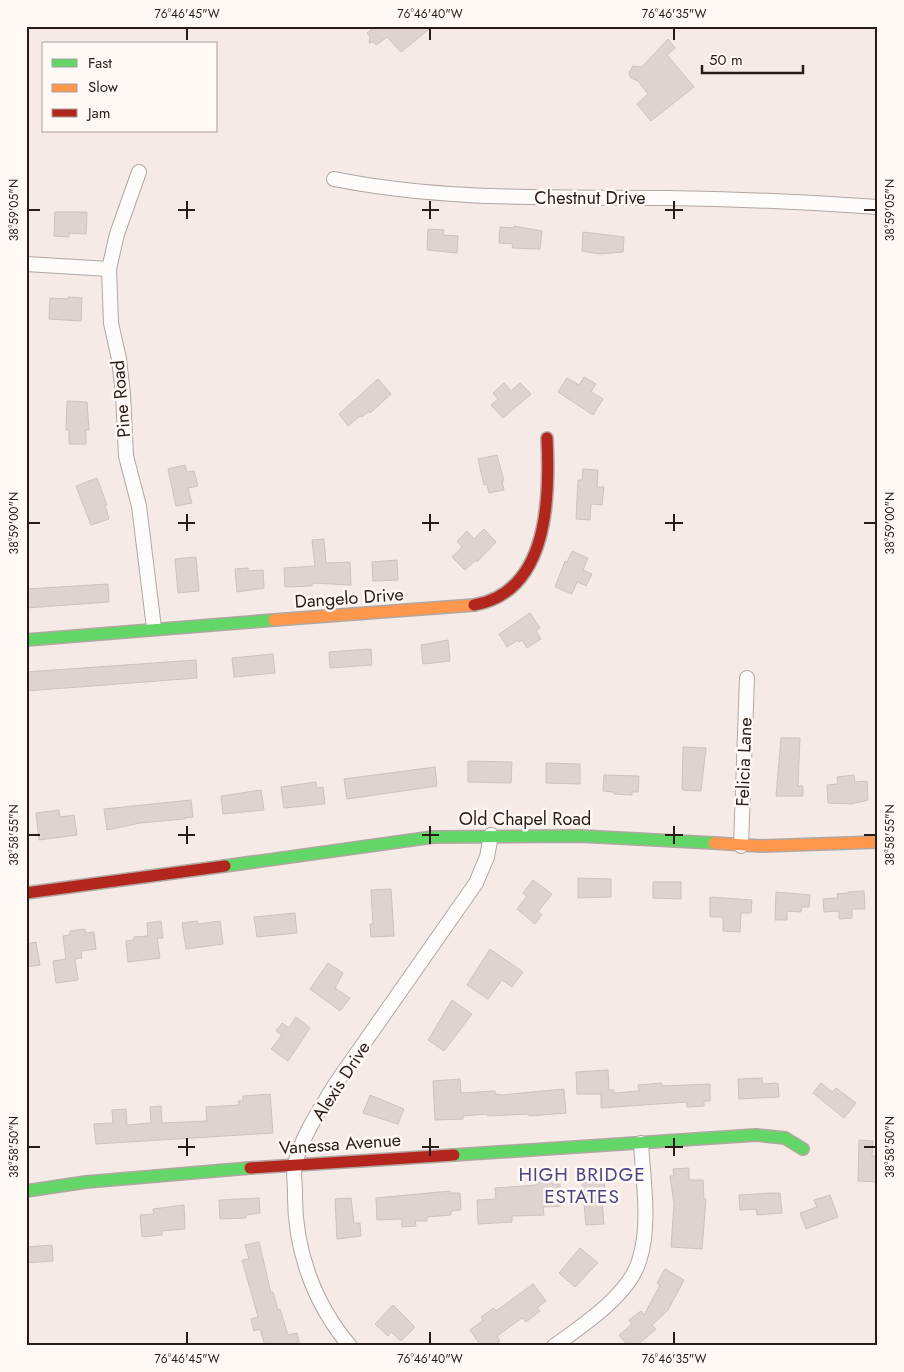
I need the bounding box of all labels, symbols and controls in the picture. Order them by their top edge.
text: 76°46'45"W [154,5,220,23]
text: 76°46'40"W [397,5,463,23]
text: 76°46'35"W [642,5,706,23]
legend [42,42,218,132]
scale bar [702,42,803,74]
text: 50 m [709,49,743,71]
text: Fast [88,52,112,74]
text: Slow [88,76,119,98]
text: Jam [86,102,111,124]
text: 38°59'05"N [5,179,23,241]
text: 38°59'05"N [881,179,899,241]
street label: Chestnut Drive [534,185,646,211]
street label: Pine Road [105,359,137,439]
text: 38°59'00"N [5,492,23,554]
text: 38°59'00"N [881,492,899,554]
street label: Dangelo Drive [294,581,404,615]
street label: Felicia Lane [729,717,759,807]
text: 38°58'55"N [5,804,23,866]
text: 38°58'55"N [881,804,899,866]
street label: Old Chapel Road [459,806,591,832]
street label: Alexis Drive [306,1036,376,1126]
text: 38°58'50"N [5,1116,23,1178]
text: 38°58'50"N [881,1116,899,1178]
street label: Vanessa Avenue [278,1127,402,1161]
district label: HIGH BRIDGE ESTATES [518,1161,646,1210]
text: 76°46'45"W [154,1350,220,1368]
text: 76°46'40"W [397,1350,463,1368]
text: 76°46'35"W [642,1350,706,1368]

